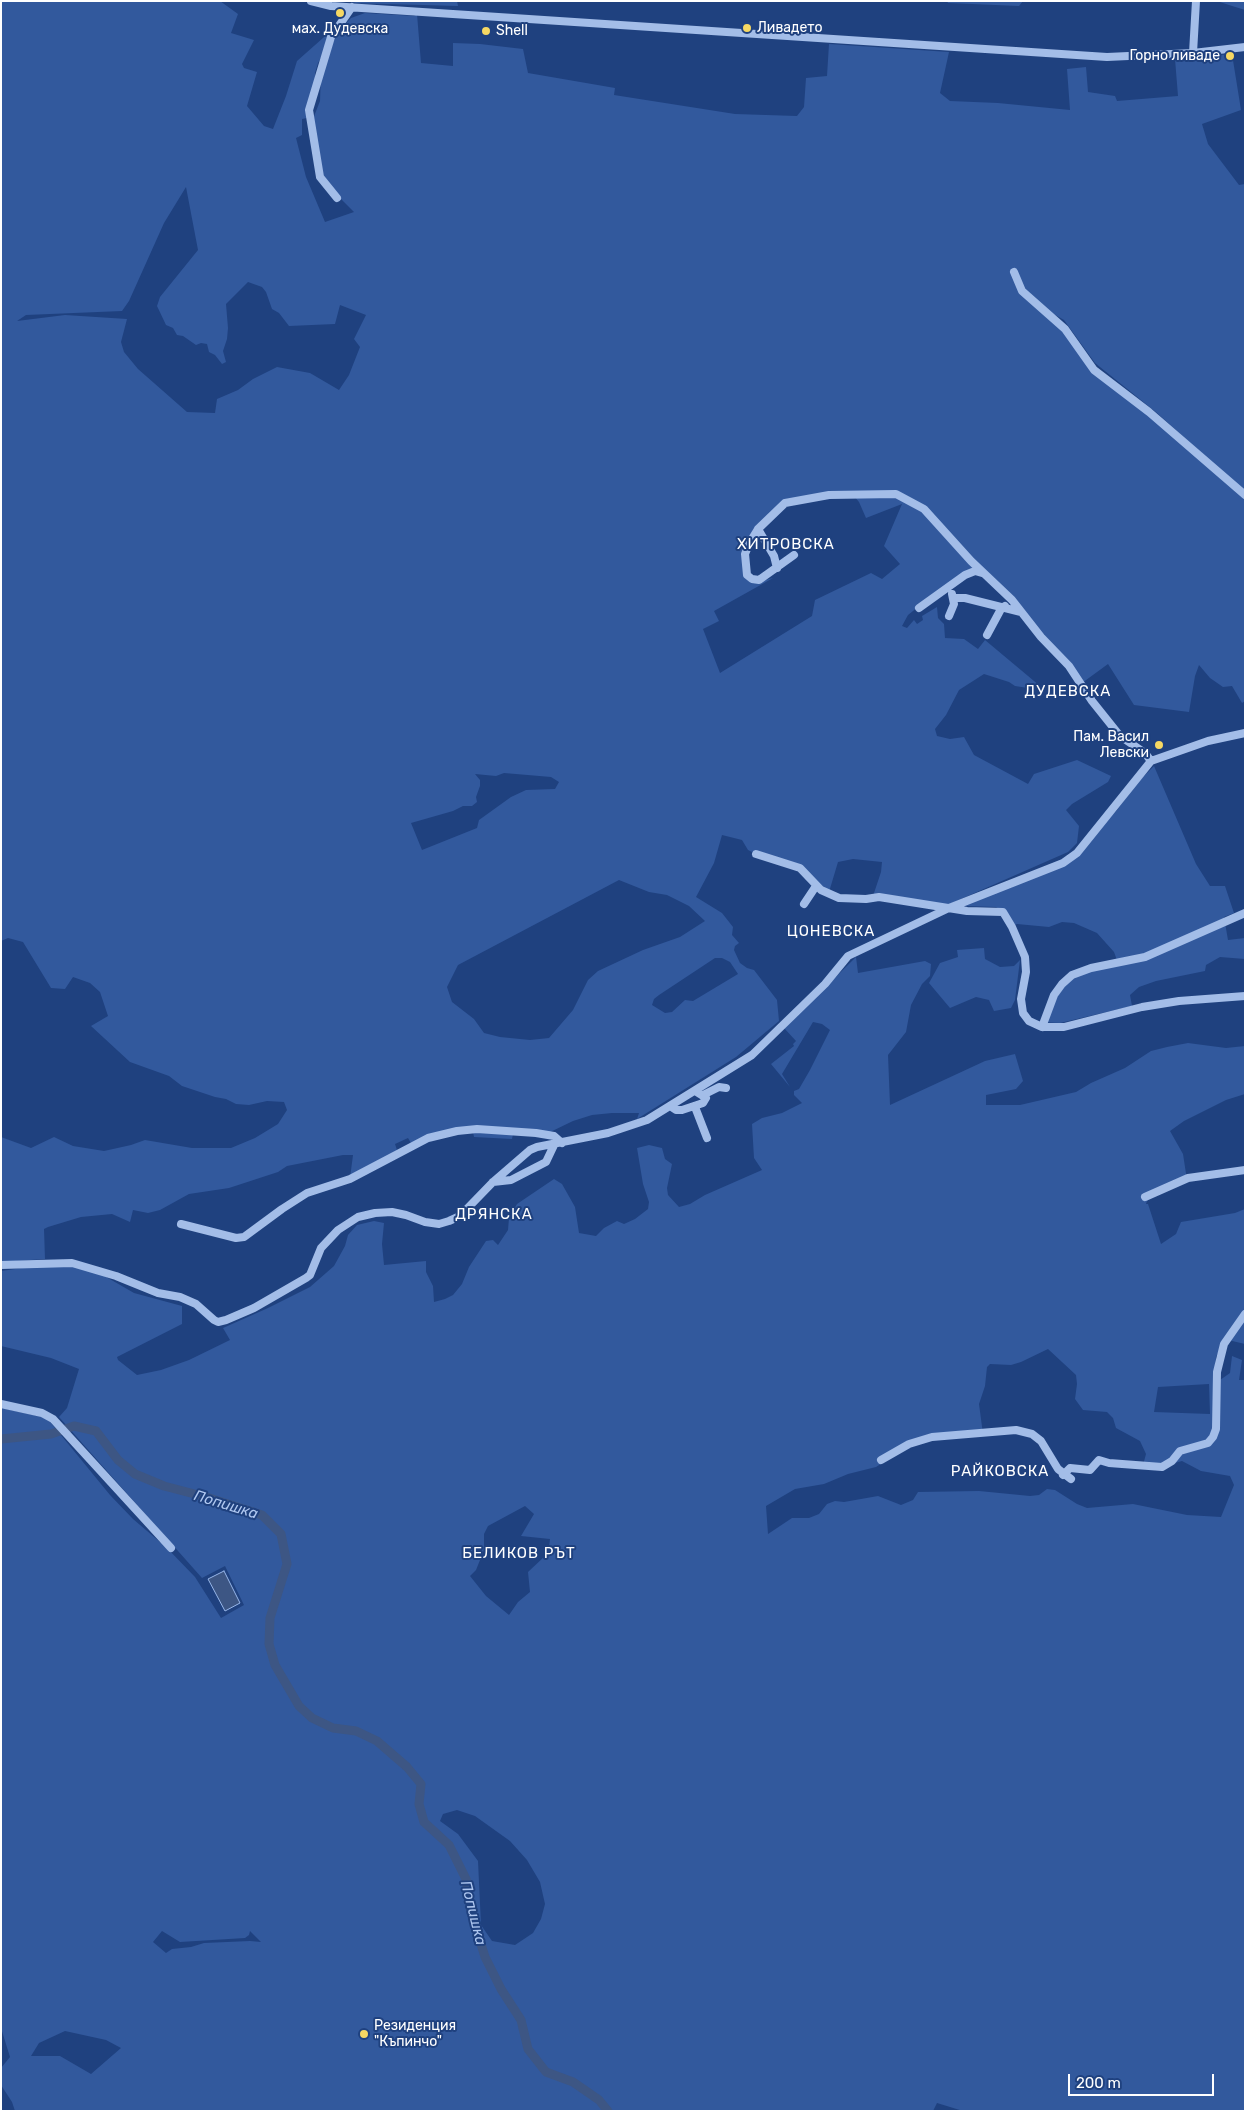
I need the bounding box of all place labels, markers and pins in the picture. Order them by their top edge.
marker: мах. Дудевска [334,7,346,19]
place label: Ливадето [757,20,822,36]
place label: мах. Дудевска [292,21,388,37]
marker: Ливадето [741,22,753,34]
place label: Shell [496,23,528,39]
marker: Shell [480,25,492,37]
place label: Горно ливаде [1130,48,1220,64]
marker: Горно ливаде [1224,50,1236,62]
place label: Пам. Васил Левски [1073,729,1149,762]
marker: Пам. Васил Левски [1153,739,1165,751]
place label: Резиденция "Къпинчо" [374,2018,456,2050]
marker: Резиденция "Къпинчо" [358,2028,370,2040]

